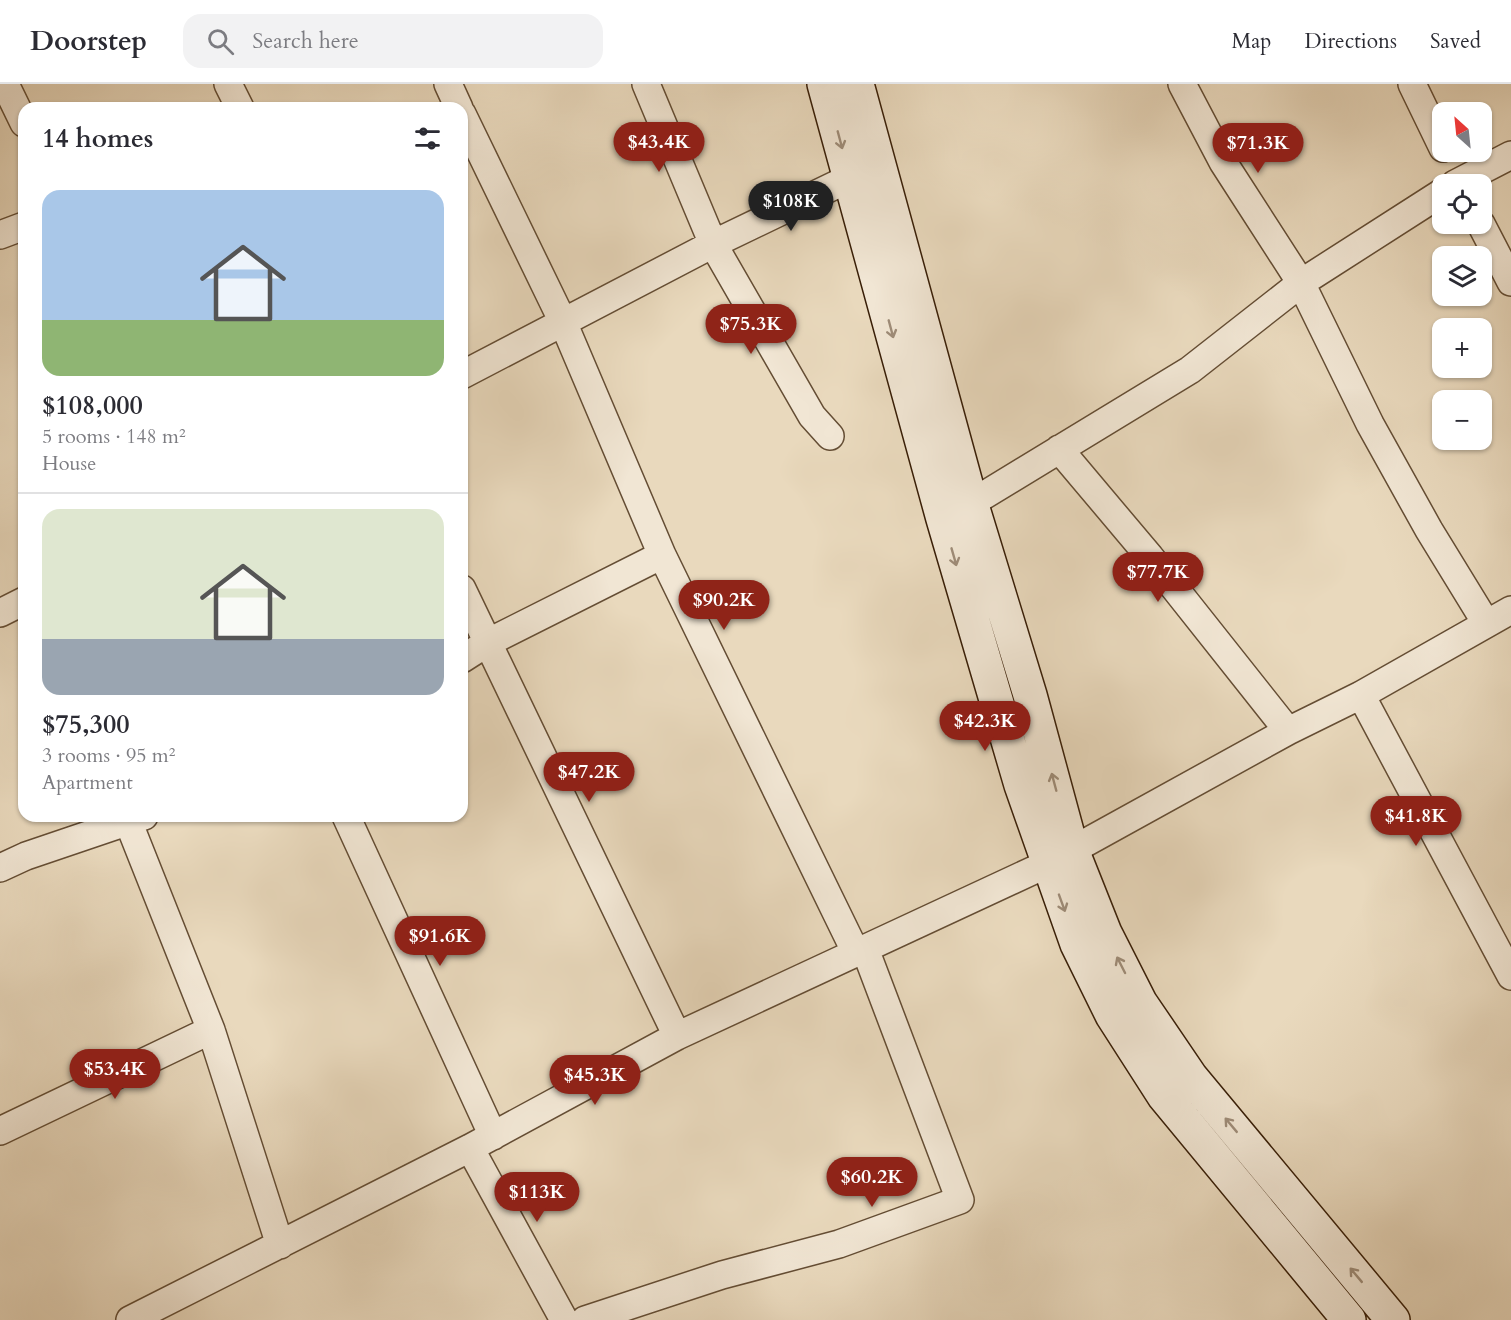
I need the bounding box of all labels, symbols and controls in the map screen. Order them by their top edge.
search box [183,14,603,68]
text: Doorstep [30,22,147,60]
icon: search [204,25,237,58]
text: Search here [252,26,359,56]
text: Map [1231,27,1271,56]
text: Directions [1304,27,1397,56]
text: Saved [1430,27,1481,56]
north arrow [1432,102,1492,162]
map controls [1432,102,1492,450]
text: 14 homes [42,121,153,156]
icon: filters [411,122,444,155]
pin: $43.4K [610,122,708,173]
pin: $71.3K [1209,123,1307,174]
text: $43.4K [628,128,690,155]
text: $71.3K [1227,129,1289,156]
one-way arrow [834,131,846,150]
button: locate [1432,174,1492,234]
pin: $108K [749,181,833,232]
text: $108K [762,187,820,214]
icon: home [189,229,297,337]
button: layers [1432,246,1492,306]
pin: $75.3K [702,304,800,355]
text: $75.3K [720,310,782,337]
button: + [1432,318,1492,378]
one-way arrow [886,319,897,338]
text: $108,000 [42,388,143,423]
button: − [1432,390,1492,450]
text: 5 rooms · 148 m² [42,423,186,450]
text: House [42,450,96,477]
one-way arrow [949,547,960,566]
icon: home [189,548,297,656]
pin: $77.7K [1109,552,1207,603]
text: $77.7K [1127,558,1189,585]
pin: $90.2K [675,580,773,631]
text: $90.2K [693,586,755,613]
pin: $42.3K [936,701,1034,752]
text: $75,300 [42,707,130,742]
text: $42.3K [954,707,1016,734]
text: 3 rooms · 95 m² [42,742,175,769]
pin: $47.2K [540,752,638,803]
text: $47.2K [558,758,620,785]
text: Apartment [42,769,133,796]
one-way arrow [1048,773,1060,792]
pin: $41.8K [1367,796,1465,847]
text: $41.8K [1385,802,1447,829]
one-way arrow [1058,894,1069,912]
pin: $91.6K [391,916,489,967]
text: $91.6K [409,922,471,949]
one-way arrow [1115,957,1127,974]
pin: $53.4K [66,1049,164,1100]
text: $53.4K [84,1055,146,1082]
pin: $45.3K [546,1055,644,1106]
text: $45.3K [564,1061,626,1088]
one-way arrow [1224,1118,1238,1133]
pin: $60.2K [823,1157,921,1208]
text: $60.2K [841,1163,903,1190]
pin: $113K [495,1172,579,1223]
text: $113K [508,1178,566,1205]
one-way arrow [1349,1268,1363,1283]

